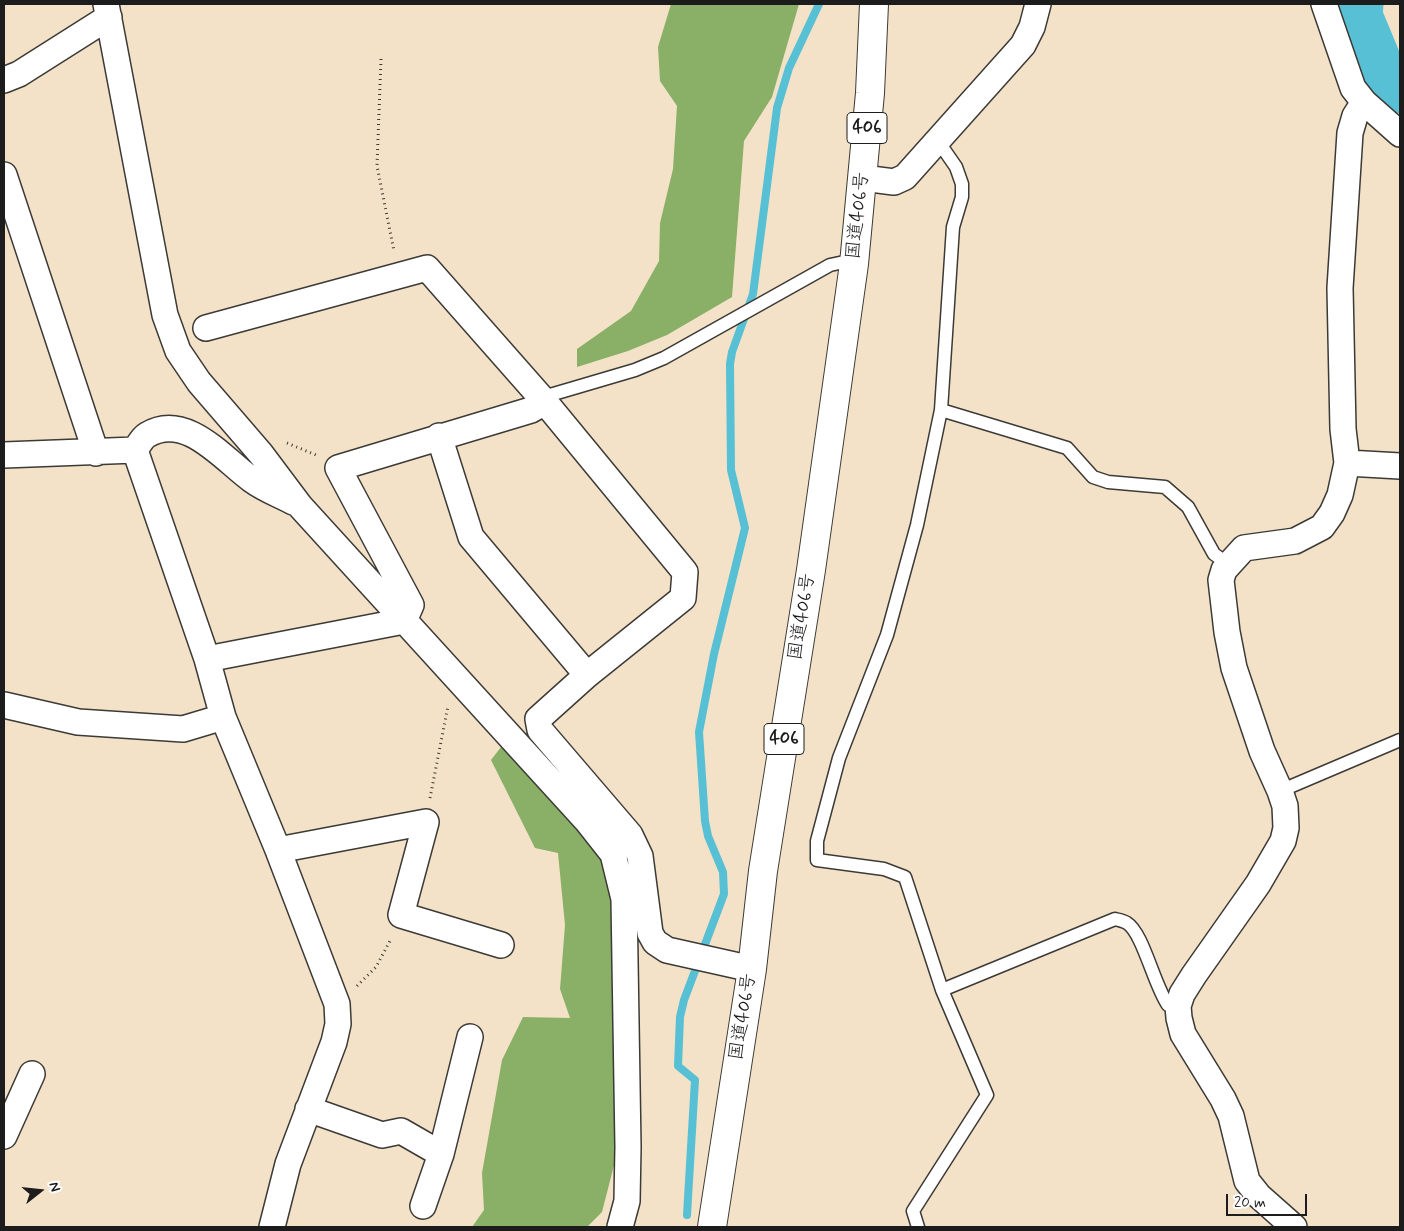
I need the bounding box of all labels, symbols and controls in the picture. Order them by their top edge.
road number: 406 [847,112,887,144]
street label: 国道406号 [843,171,875,261]
street label: 国道406号 [785,572,821,662]
road number: 406 [764,724,804,754]
street label: 国道406号 [726,972,762,1062]
north arrow [15,1166,65,1216]
text: N [44,1180,64,1194]
scale bar [1229,1184,1310,1216]
text: 20 m [1234,1193,1266,1213]

